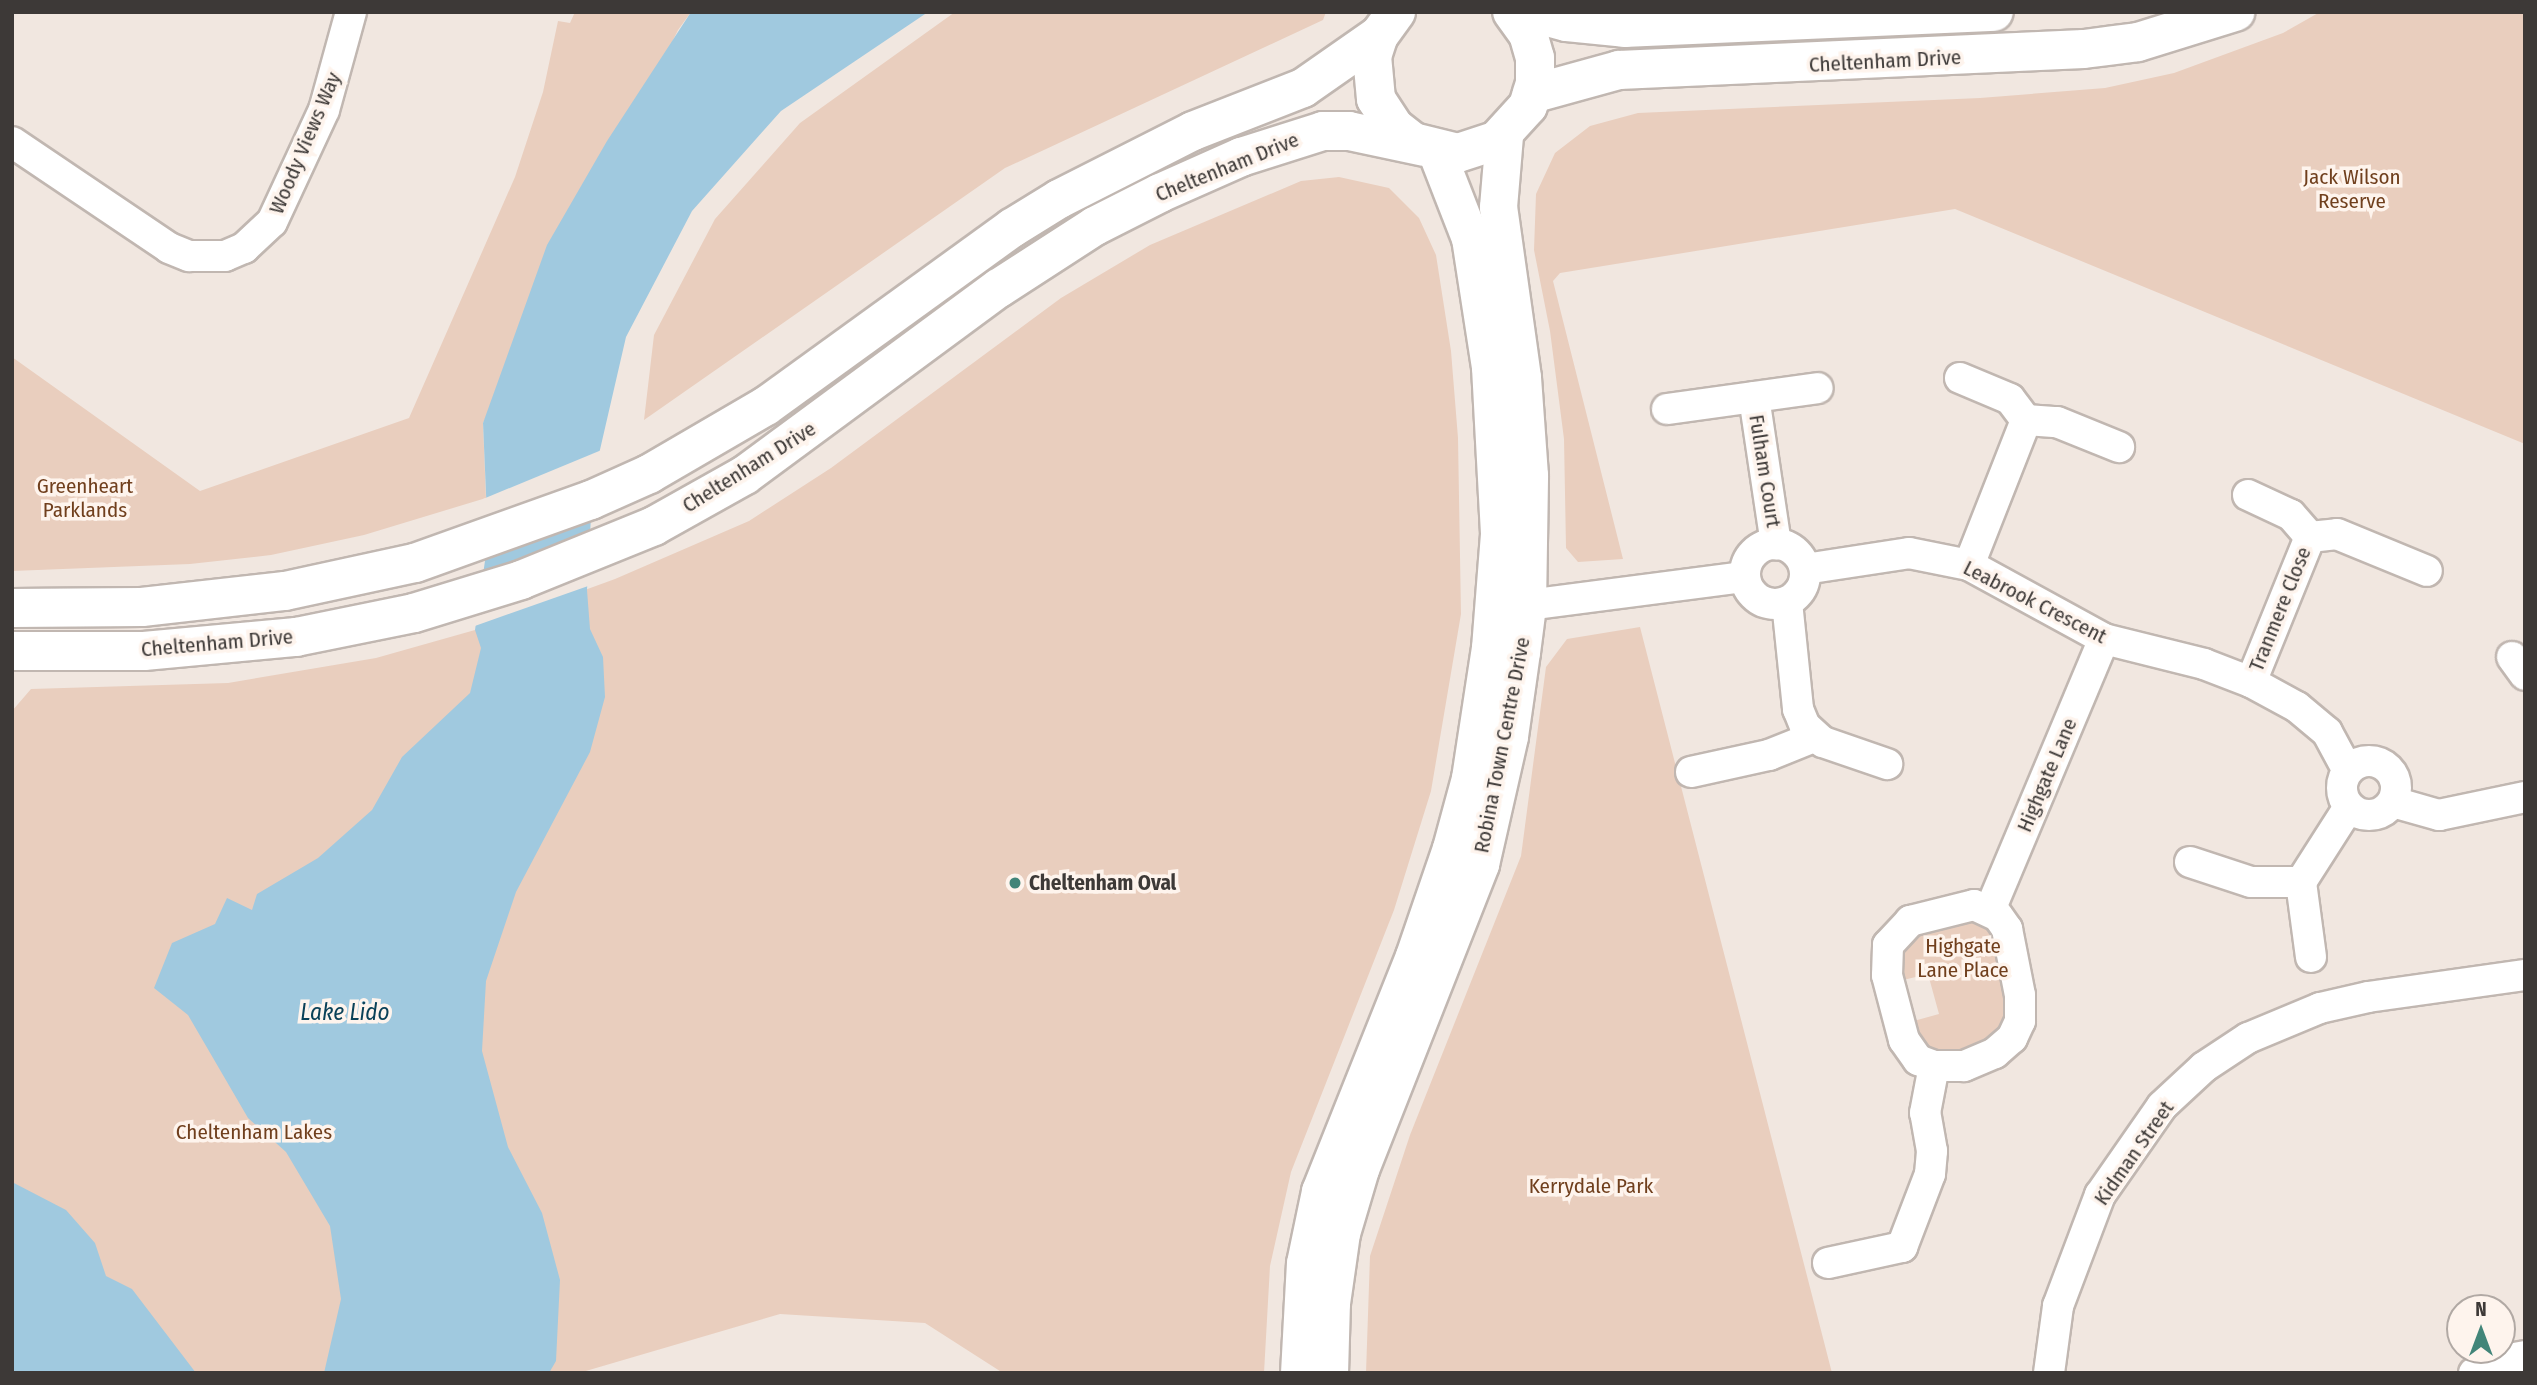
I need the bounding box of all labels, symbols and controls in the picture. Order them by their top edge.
street label: Cheltenham Drive [1808,44,1962,78]
street label: Woody Views Way [264,68,346,218]
street label: Cheltenham Drive [1152,127,1302,207]
park label: Jack Wilson Reserve [2303,164,2401,214]
street label: Fulham Court [1744,413,1786,529]
street label: Cheltenham Drive [678,416,820,518]
park label: Greenheart Parklands [37,473,133,523]
street label: Tranmere Close [2244,543,2316,675]
street label: Leabrook Crescent [1959,555,2111,649]
street label: Cheltenham Drive [140,624,294,662]
street label: Robina Town Centre Drive [1469,635,1535,855]
street label: Highgate Lane [2012,714,2082,836]
place label: Cheltenham Oval [1029,870,1176,896]
marker: Cheltenham Oval [1007,875,1023,891]
park label: Highgate Lane Place [1917,933,2009,983]
water label: Lake Lido [300,998,390,1026]
street label: Kidman Street [2089,1096,2179,1210]
park label: Cheltenham Lakes [176,1119,332,1145]
park label: Kerrydale Park [1529,1173,1653,1199]
north arrow [2446,1294,2516,1364]
text: N [2475,1298,2487,1321]

